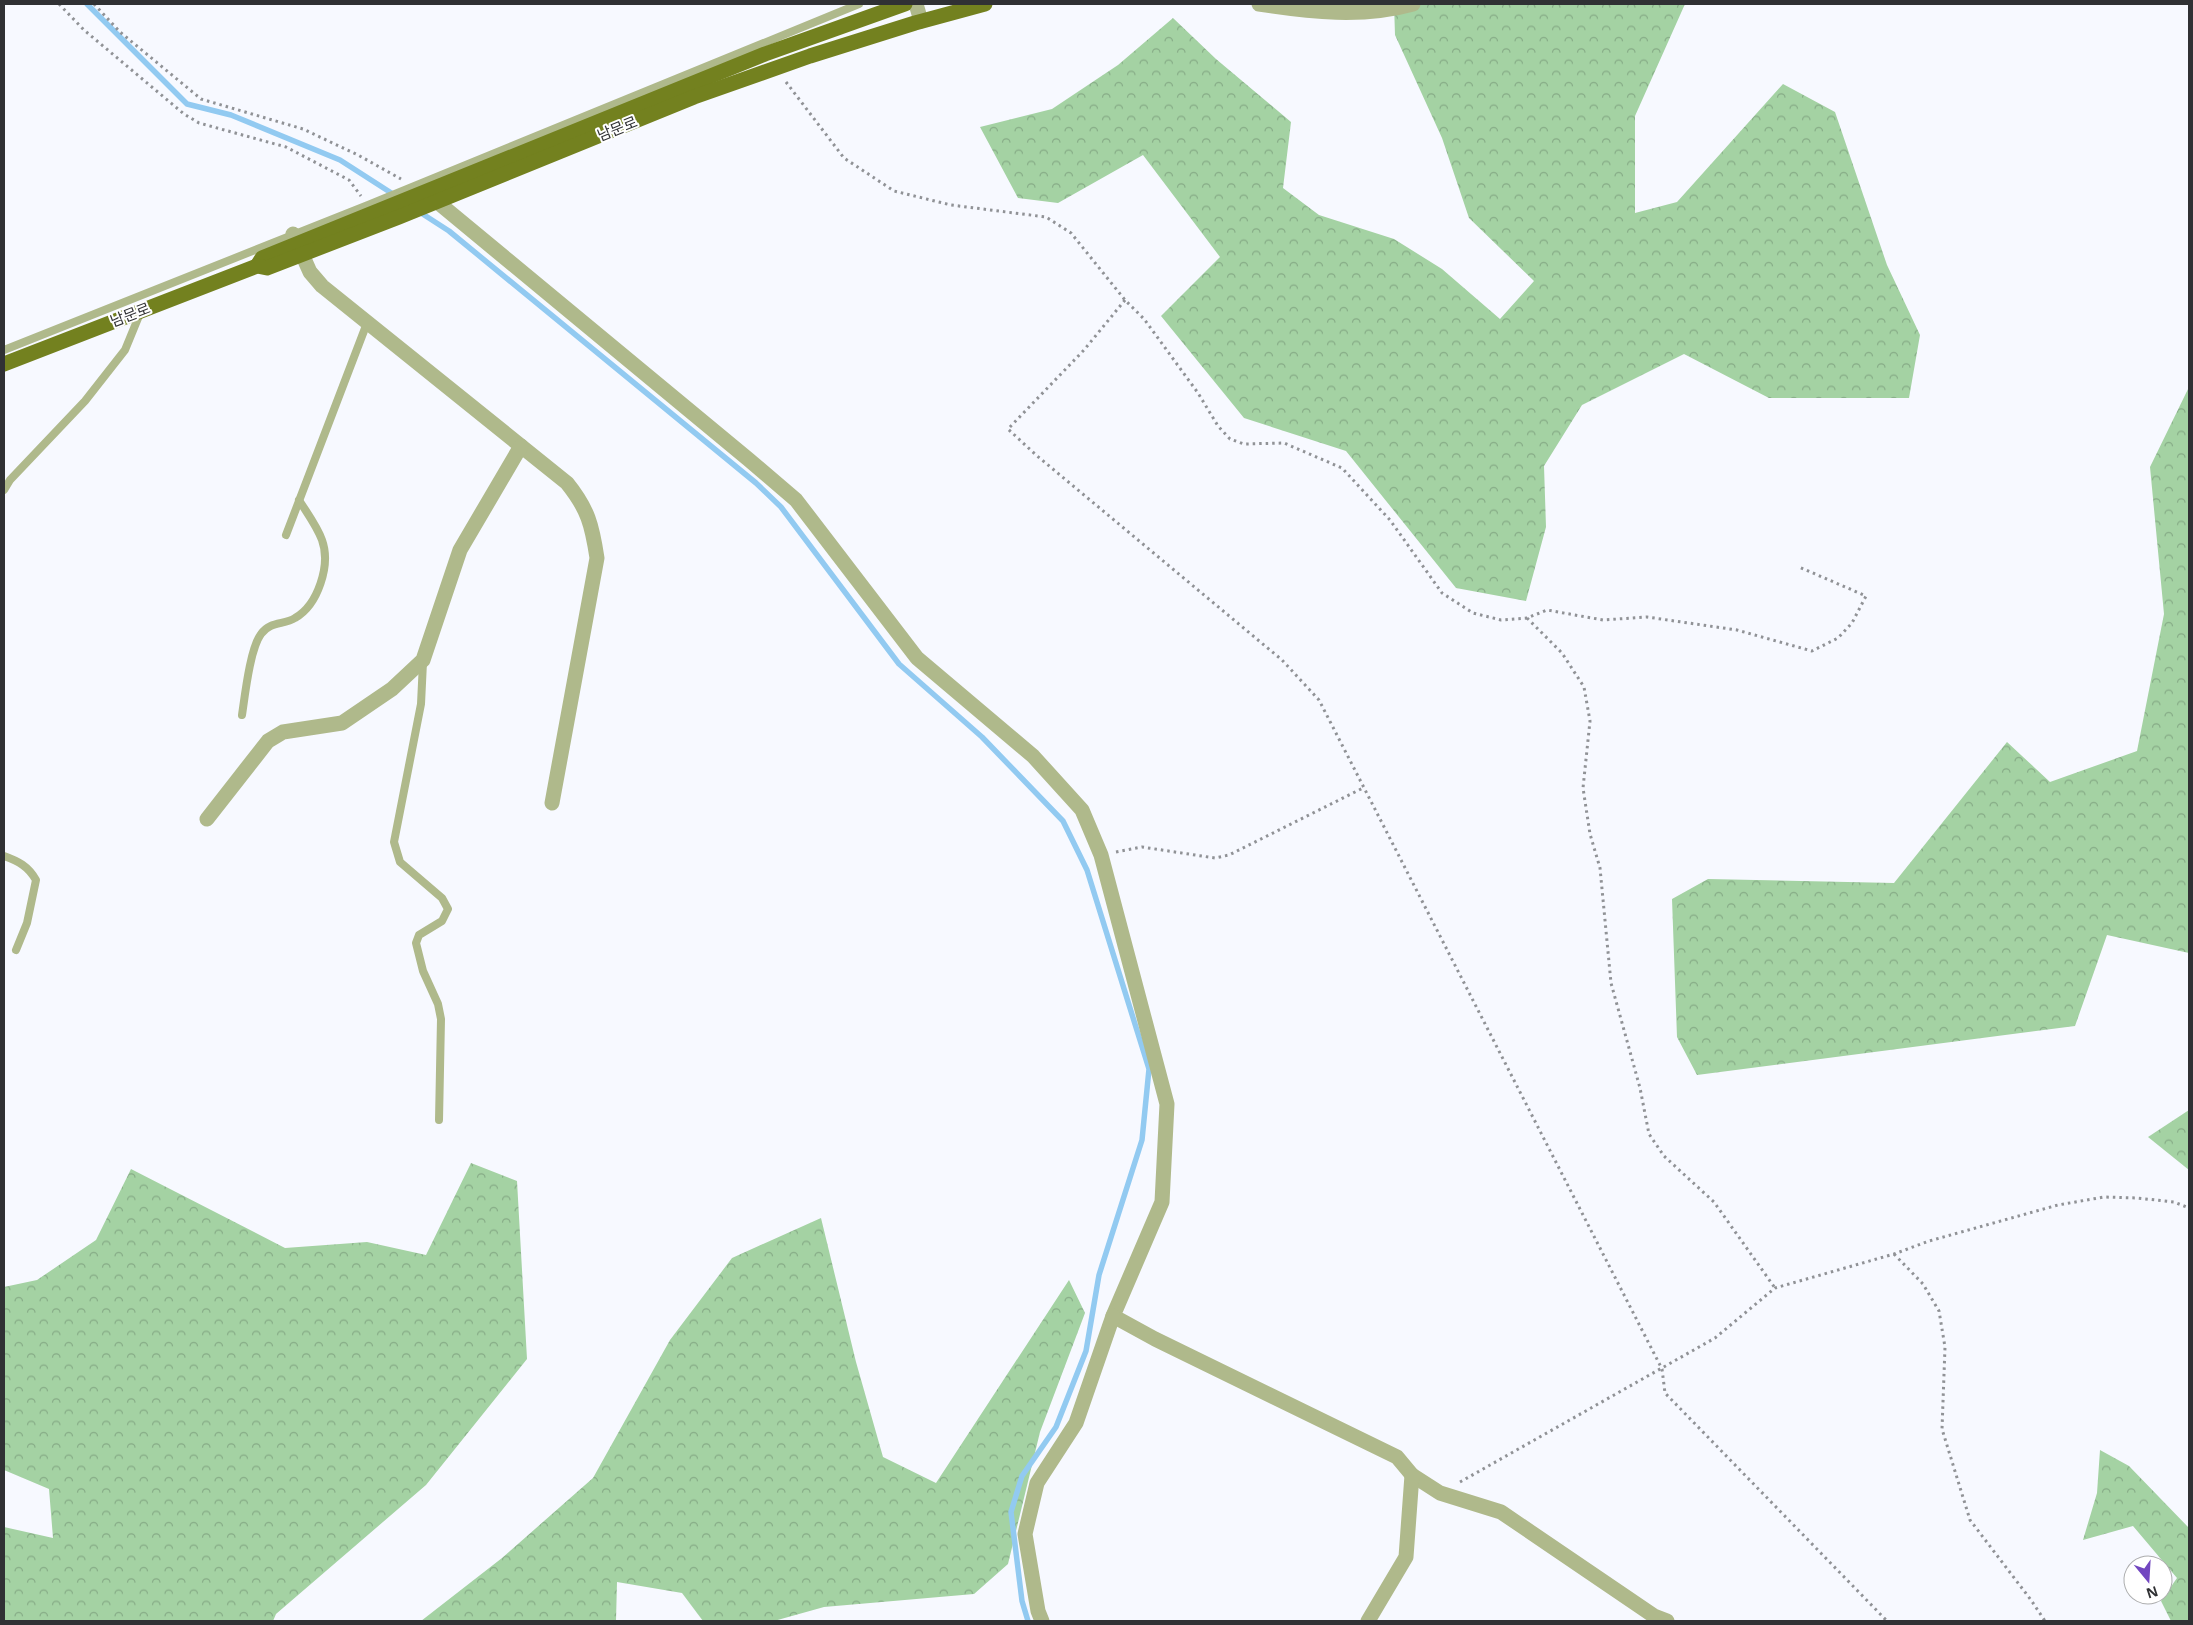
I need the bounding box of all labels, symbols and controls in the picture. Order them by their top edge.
street label: 남문로 [594,111,640,145]
street label: 남문로 [107,297,153,331]
north arrow [2123,1555,2173,1605]
text: N [2144,1582,2161,1604]

